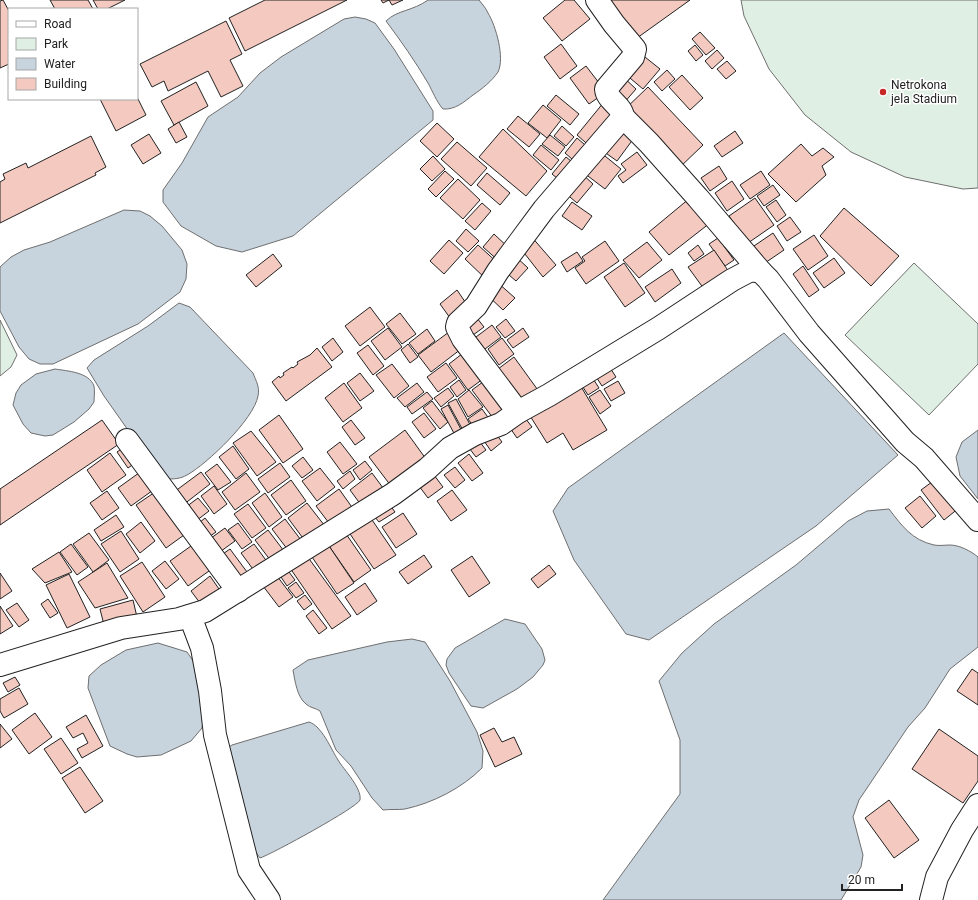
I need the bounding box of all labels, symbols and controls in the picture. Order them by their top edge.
legend [8,8,138,100]
text: Road [44,17,72,31]
text: Park [44,37,69,51]
text: Water [44,57,75,71]
text: Building [44,77,87,91]
place label: Netrokona jela Stadium [890,78,957,106]
marker: Netrokona jela Stadium [878,87,888,97]
scale bar [842,866,902,892]
text: 20 m [848,873,875,887]

